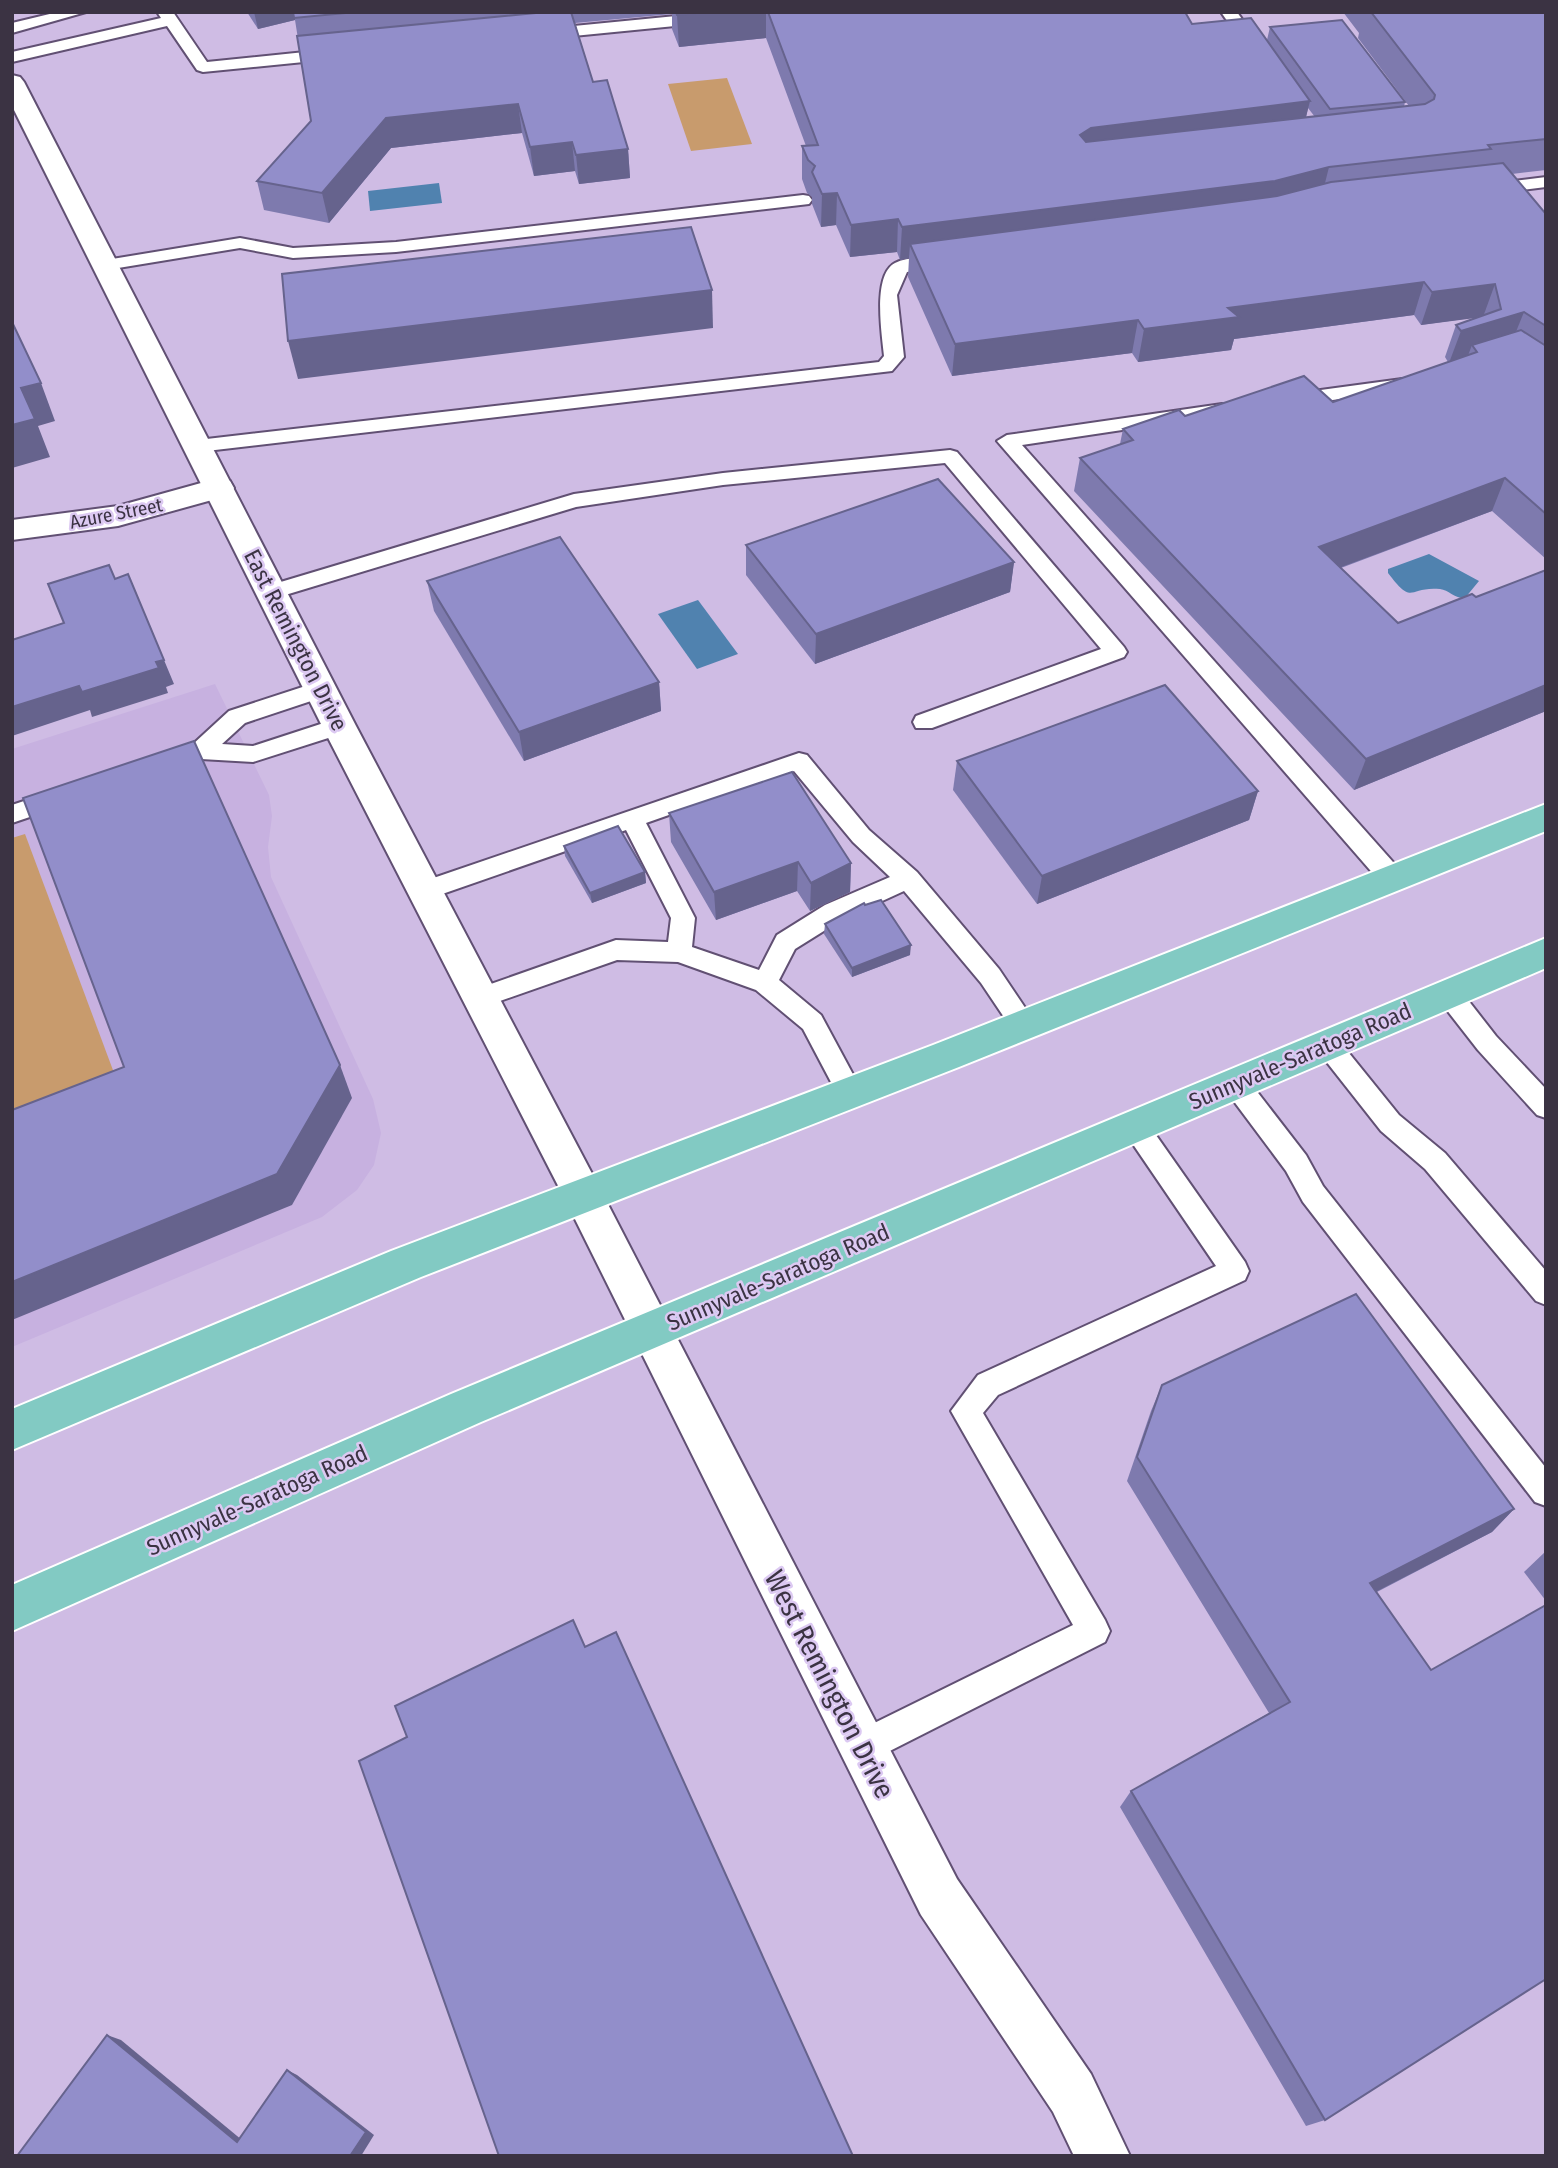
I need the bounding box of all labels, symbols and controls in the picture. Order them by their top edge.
street label: Azure Street [68,493,165,534]
street label: East Remington Drive [238,545,354,735]
street label: Sunnyvale-Saratoga Road [1185,996,1415,1116]
street label: Sunnyvale-Saratoga Road [663,1217,893,1337]
street label: Sunnyvale-Saratoga Road [142,1439,372,1561]
street label: West Remington Drive [758,1565,901,1804]

